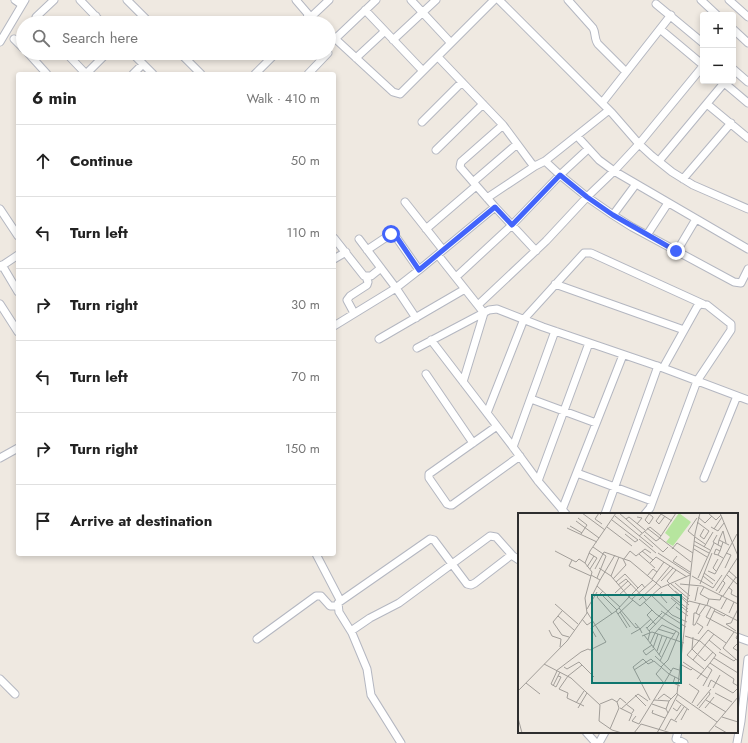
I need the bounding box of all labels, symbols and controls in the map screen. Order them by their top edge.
map controls [700,12,736,84]
button: + [700,12,736,48]
search box [16,16,336,60]
icon: search [30,27,52,49]
text: Search here [62,27,138,49]
button: − [700,48,736,84]
text: 6 min [32,86,77,110]
text: Walk · 410 m [246,89,320,108]
icon: ahead [32,150,54,172]
text: Continue [70,150,133,172]
text: 50 m [291,151,320,170]
icon: left [32,222,54,244]
text: Turn left [70,222,128,244]
text: 110 m [286,223,320,242]
route start [382,225,400,243]
route end [667,242,685,260]
icon: right [32,294,54,316]
text: Turn right [70,294,138,316]
text: 30 m [291,295,320,314]
icon: left [32,366,54,388]
text: Turn left [70,366,128,388]
text: 70 m [291,367,320,386]
icon: right [32,438,54,460]
text: Turn right [70,438,138,460]
text: 150 m [285,439,320,458]
icon: arrive [32,510,54,532]
text: Arrive at destination [70,510,212,532]
inset map [518,513,738,733]

